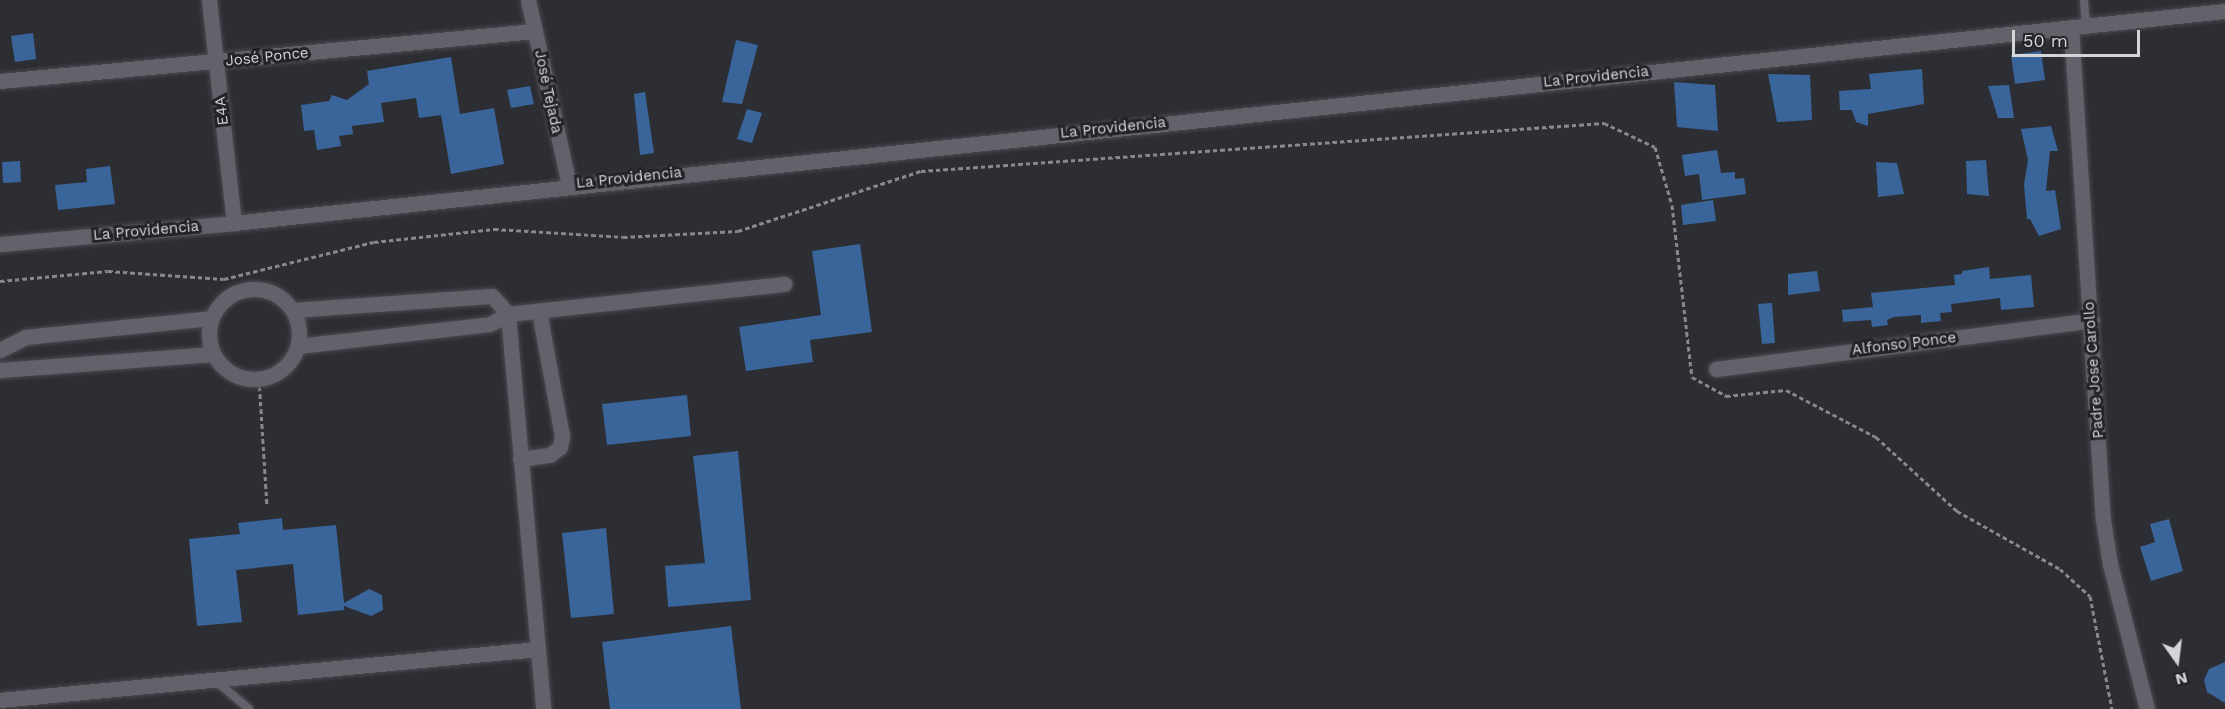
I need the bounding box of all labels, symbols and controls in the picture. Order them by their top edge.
scale bar [2015,18,2142,56]
text: 50 m [2023,30,2068,51]
street label: José Ponce [225,44,309,70]
street label: José Tejada [530,48,566,136]
street label: La Providencia [1542,62,1650,92]
street label: E4A [211,96,233,126]
street label: La Providencia [1059,113,1167,143]
street label: La Providencia [575,163,683,193]
street label: La Providencia [92,217,200,245]
street label: Padre Jose Carollo [2080,301,2108,439]
street label: Alfonso Ponce [1851,329,1957,359]
north arrow [2147,631,2207,691]
text: N [2173,668,2190,690]

